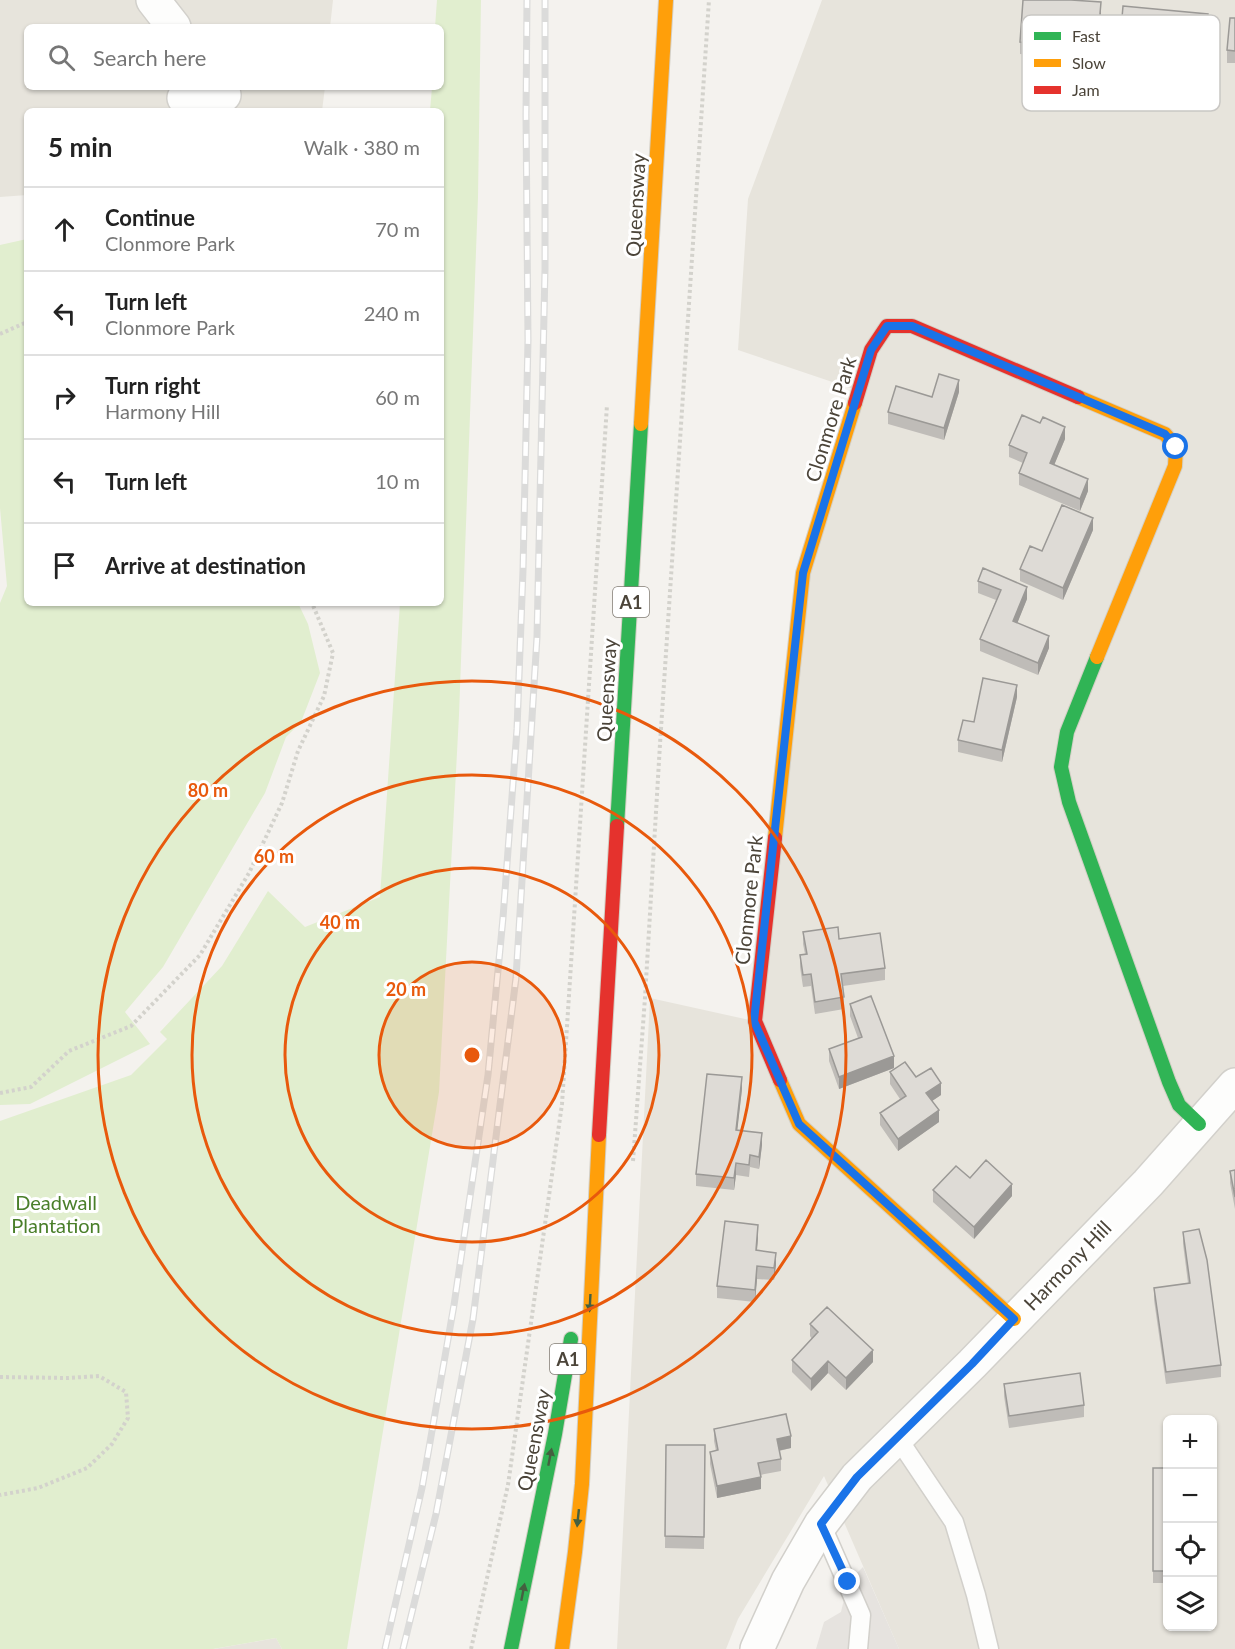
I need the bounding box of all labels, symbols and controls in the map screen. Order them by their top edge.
legend [1022,15,1220,111]
search box [24,24,444,90]
text: Fast [1072,26,1101,45]
icon: search [45,41,78,74]
text: Search here [93,44,206,71]
text: Slow [1072,53,1106,72]
text: Jam [1072,80,1100,99]
text: 5 min [48,131,112,163]
text: Walk · 380 m [304,135,420,159]
street label: Queensway [620,152,650,257]
text: Continue [105,204,195,231]
icon: ahead [48,213,81,246]
text: 70 m [375,217,420,241]
text: Clonmore Park [105,231,235,255]
text: Turn left [105,288,187,315]
icon: left [48,297,81,330]
text: 240 m [364,301,420,325]
text: Clonmore Park [105,315,235,339]
street label: Clonmore Park [800,353,861,485]
text: Turn right [105,372,200,399]
icon: right [48,381,81,414]
text: 60 m [375,385,420,409]
text: Harmony Hill [105,399,220,423]
route start [1162,433,1188,459]
icon: left [48,465,81,498]
text: Turn left [105,468,187,495]
text: 10 m [375,469,420,493]
icon: arrive [48,549,81,582]
text: Arrive at destination [105,552,306,579]
road number: A1 [613,587,649,617]
street label: Queensway [591,637,621,742]
text: 80 m [188,779,228,801]
street label: Clonmore Park [729,833,767,966]
text: 60 m [254,845,294,867]
text: 40 m [320,911,360,933]
text: 20 m [386,978,426,1000]
centre of rings [462,1045,482,1065]
park label: Deadwall Plantation [11,1190,101,1237]
street label: Harmony Hill [1018,1215,1116,1315]
one-way arrow [586,1294,595,1313]
road number: A1 [550,1344,586,1374]
street label: Queensway [511,1386,555,1493]
map controls [1163,1415,1217,1631]
button: + [1163,1415,1217,1469]
one-way arrow [546,1448,555,1467]
button: − [1163,1469,1217,1523]
one-way arrow [574,1509,583,1528]
button: locate [1163,1523,1217,1577]
route end [834,1568,860,1594]
button: layers [1163,1577,1217,1631]
one-way arrow [519,1582,528,1601]

